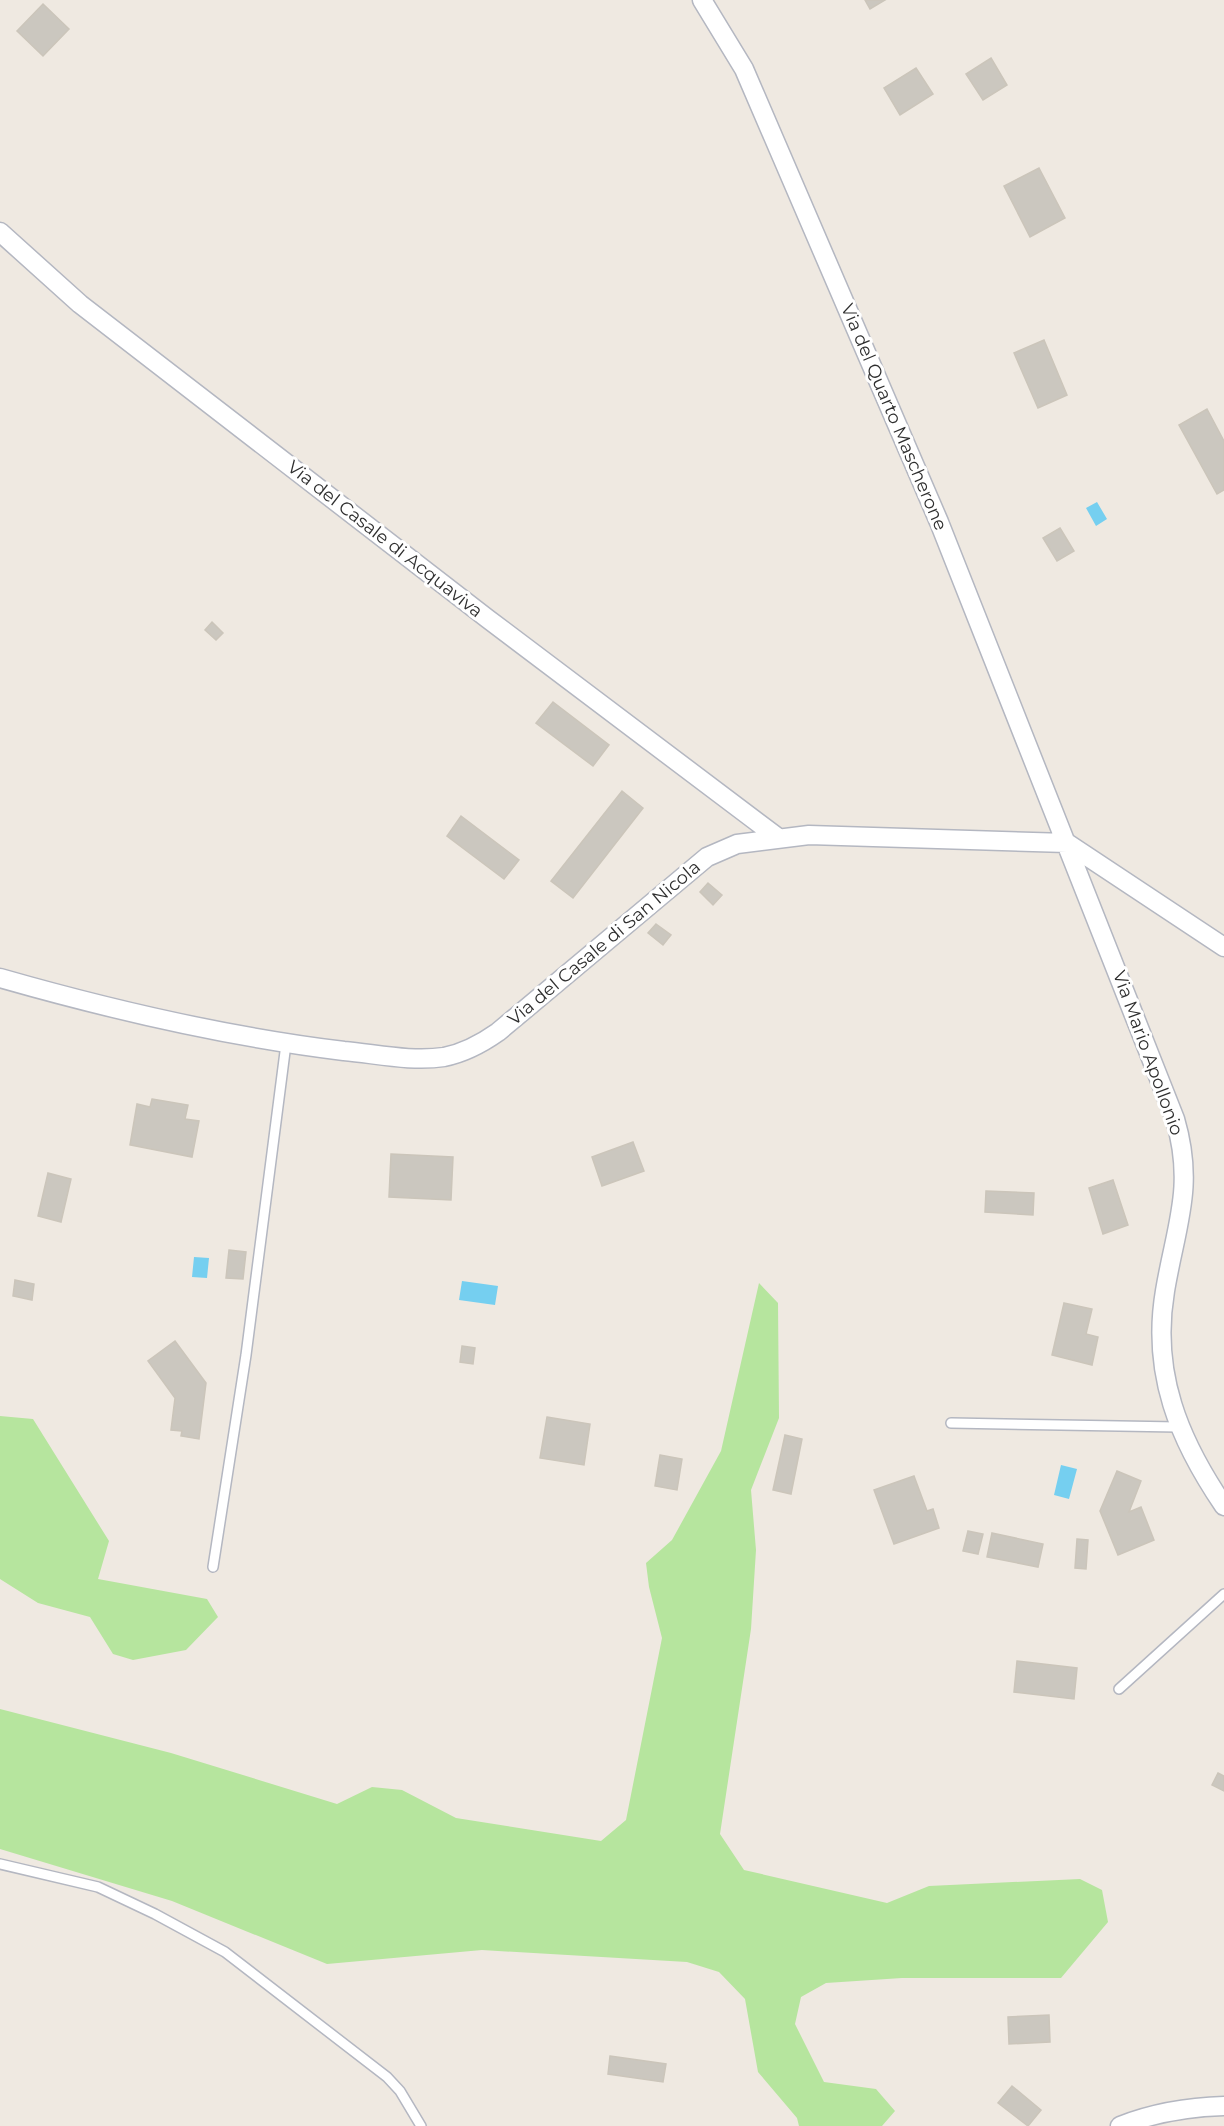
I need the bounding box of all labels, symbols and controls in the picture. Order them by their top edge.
street label: Via del Quarto Mascherone [836,300,952,534]
street label: Via del Casale di Acquaviva [283,456,487,622]
street label: Via del Casale di San Nicola [503,856,705,1030]
street label: Via Mario Apollonio [1108,968,1188,1138]

